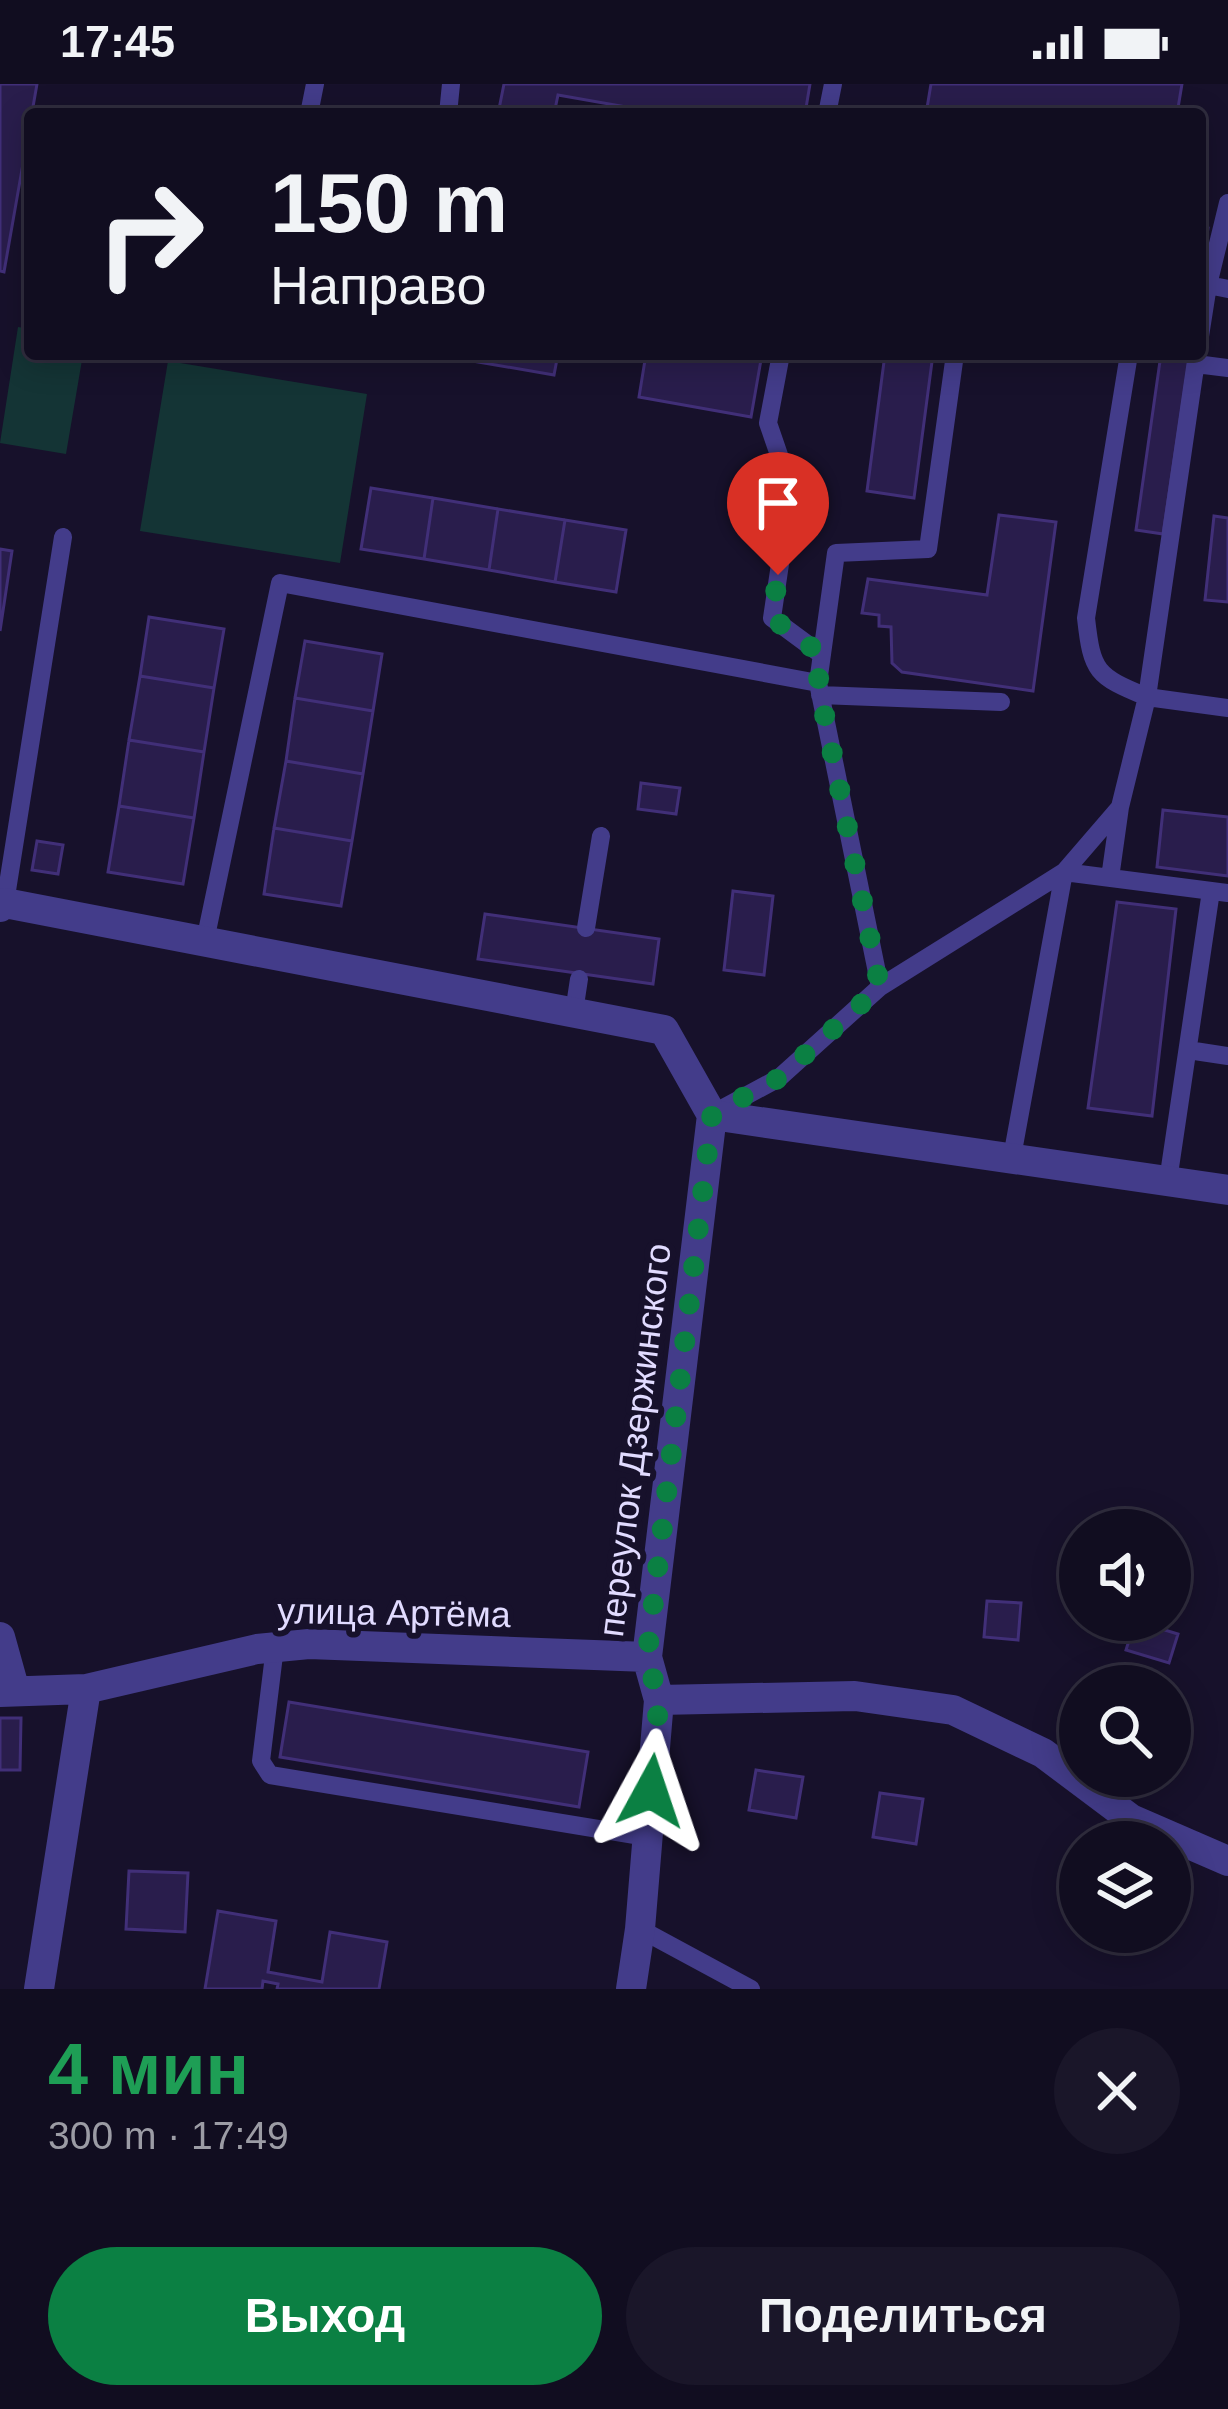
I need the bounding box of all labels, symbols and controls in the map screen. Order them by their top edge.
text: 17:45 [60,16,175,67]
icon: right [72,156,228,312]
text: 150 m [270,156,508,250]
text: Направо [270,255,486,315]
pin [727,452,829,575]
icon: arrive [745,470,811,536]
street label: переулок Дзержинского [590,1241,679,1639]
map controls [1059,1509,1191,1953]
button: sound [1059,1509,1191,1641]
street label: улица Артёма [277,1590,512,1635]
button: search [1059,1665,1191,1797]
position arrow [588,1728,714,1854]
button: layers [1059,1821,1191,1953]
button: close [1054,2028,1180,2154]
text: 4 мин [48,2029,249,2109]
text: 300 m · 17:49 [48,2114,289,2157]
button: Выход [48,2247,602,2385]
button: Поделиться [626,2247,1180,2385]

